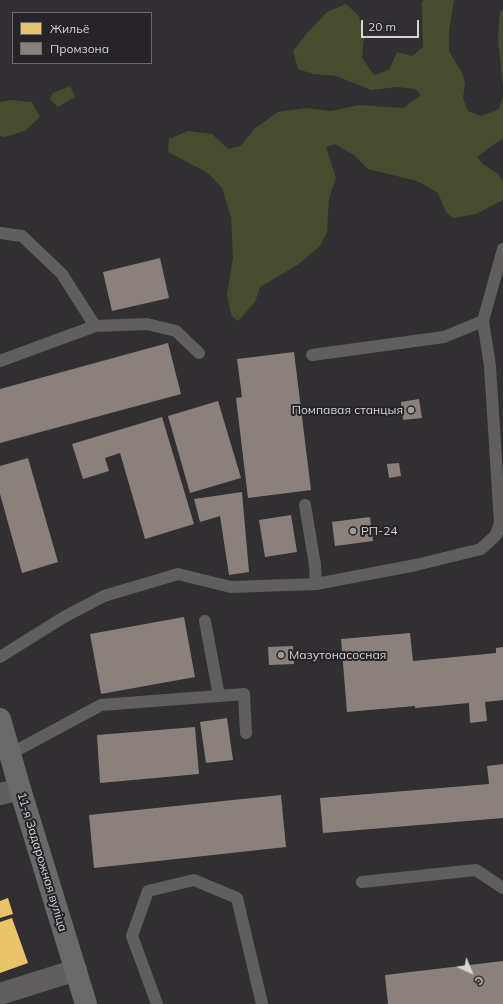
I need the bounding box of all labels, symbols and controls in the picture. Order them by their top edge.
legend [12,12,152,64]
scale bar [363,12,421,38]
text: 20 m [368,19,396,34]
text: Жильё [50,21,89,36]
text: Промзона [50,41,109,56]
place label: Помпавая станцыя [292,403,403,417]
marker: Помпавая станцыя [406,405,416,415]
place label: РП-24 [361,524,398,538]
marker: РП-24 [348,526,358,536]
place label: Мазутонасосная [289,648,386,662]
marker: Мазутонасосная [276,650,286,660]
street label: 11-я Задарожная вуліца [14,791,70,933]
north arrow [451,952,491,992]
text: С [472,973,487,988]

